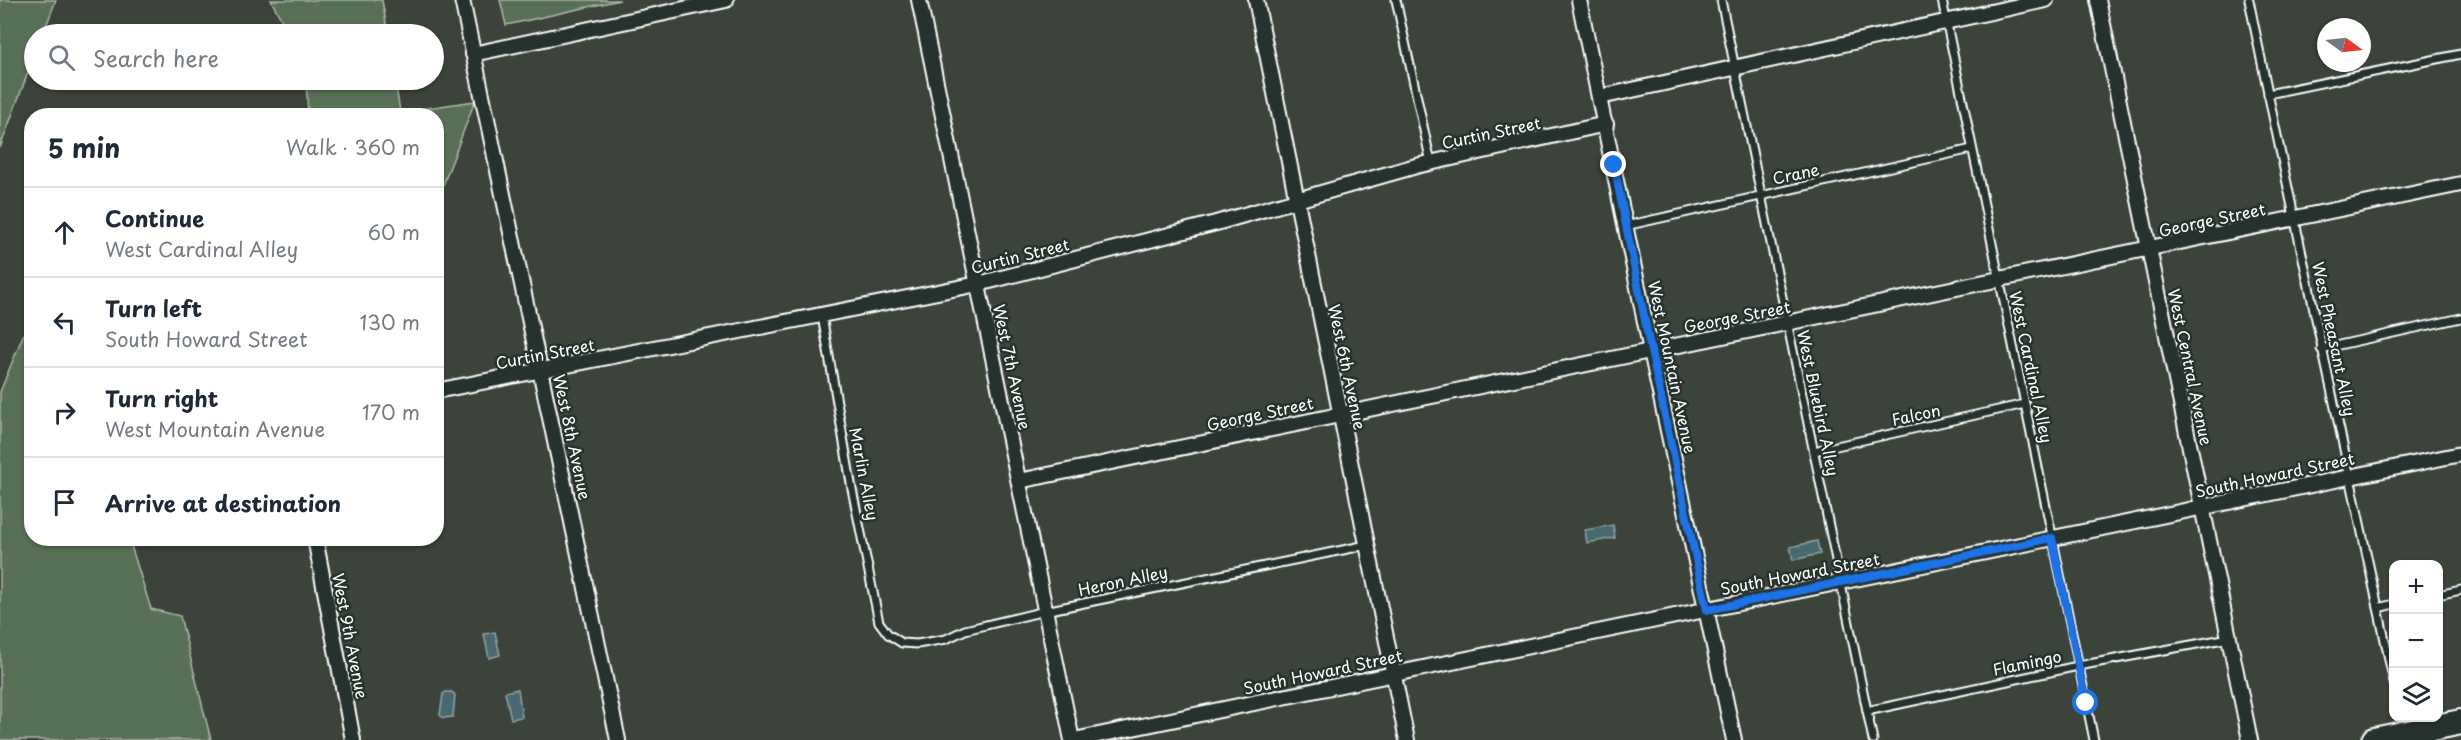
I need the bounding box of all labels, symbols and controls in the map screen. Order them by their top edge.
north arrow [2317,18,2371,72]
search box [24,24,444,90]
icon: search [45,41,78,74]
text: Search here [93,41,219,74]
street label: Curtin Street [1439,110,1542,154]
text: 5 min [48,128,120,167]
text: Walk · 360 m [286,132,420,162]
route end [1600,151,1626,177]
street label: Crane [1770,156,1821,190]
street label: George Street [2156,196,2268,242]
text: Continue [105,201,204,234]
icon: ahead [48,216,81,249]
text: 60 m [368,217,420,247]
street label: Curtin Street [968,231,1071,279]
text: West Cardinal Alley [105,234,298,264]
street label: West Pheasant Alley [2307,259,2363,418]
street label: West Mountain Avenue [1643,278,1703,455]
street label: West Central Avenue [2163,286,2219,448]
street label: West Cardinal Alley [2004,289,2060,445]
text: Turn left [105,291,202,324]
street label: George Street [1681,294,1793,338]
street label: West 7th Avenue [988,302,1038,432]
street label: West 6th Avenue [1323,302,1373,432]
icon: left [48,306,81,339]
text: 130 m [360,307,420,337]
text: South Howard Street [105,324,307,354]
street label: West Bluebird Alley [1792,328,1846,478]
street label: Curtin Street [493,332,596,374]
street label: West 8th Avenue [548,372,598,502]
text: Turn right [105,381,218,414]
street label: George Street [1204,390,1316,436]
icon: right [48,396,81,429]
text: 170 m [362,397,420,427]
street label: Falcon [1889,397,1942,431]
text: West Mountain Avenue [105,414,325,444]
street label: Marlin Alley [844,425,886,523]
street label: South Howard Street [2193,445,2357,503]
icon: arrive [48,486,81,519]
text: Arrive at destination [105,486,341,519]
street label: South Howard Street [1718,546,1882,600]
street label: Heron Alley [1076,559,1170,601]
map controls [2389,560,2443,722]
button: + [2389,560,2443,614]
street label: West 9th Avenue [327,571,375,701]
button: − [2389,614,2443,668]
street label: South Howard Street [1241,642,1405,700]
street label: Flamingo [1990,643,2063,681]
button: layers [2389,668,2443,722]
route start [2072,689,2098,715]

